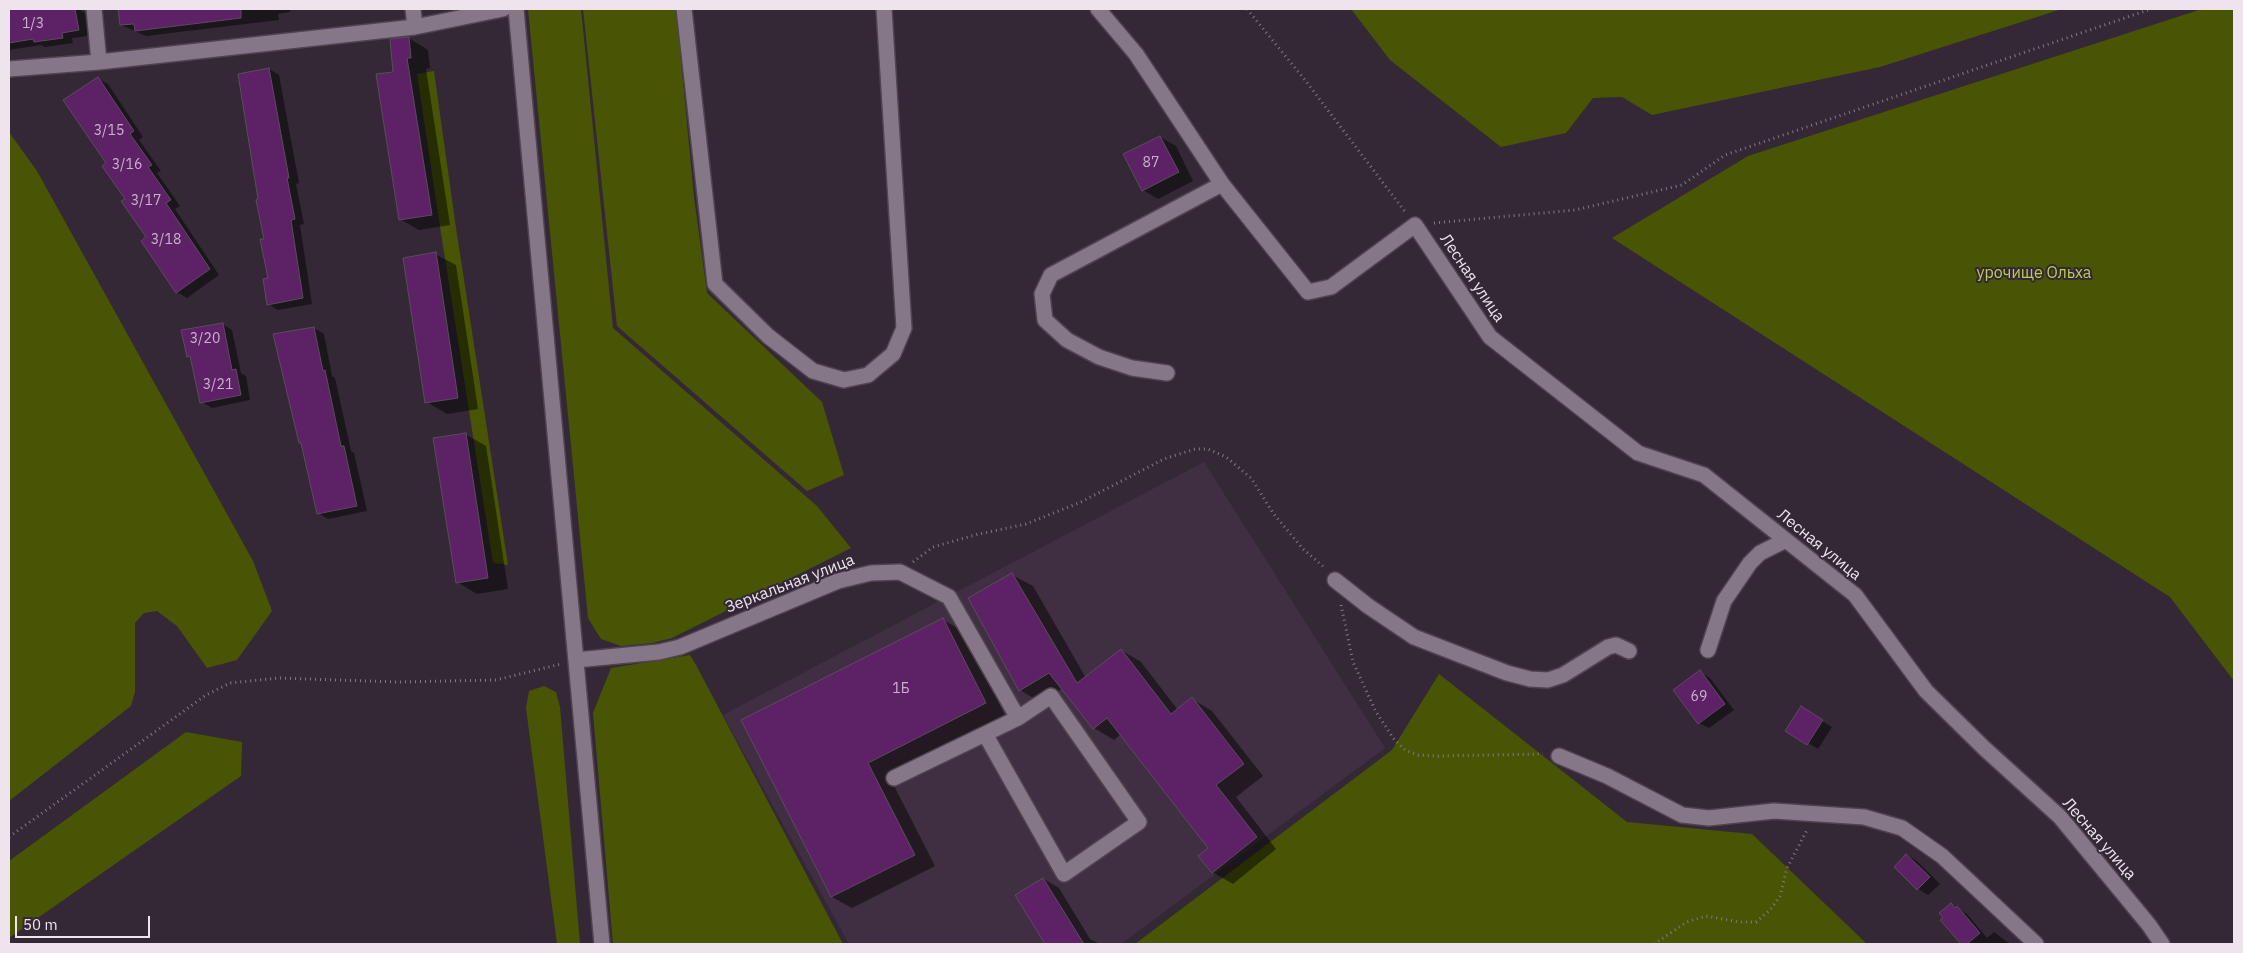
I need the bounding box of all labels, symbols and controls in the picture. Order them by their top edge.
house number: 1/3 [22,16,44,32]
house number: 3/15 [94,123,124,139]
house number: 87 [1143,155,1159,171]
house number: 3/16 [112,157,142,173]
house number: 3/17 [131,193,161,209]
street label: Лесная улица [1435,230,1509,326]
house number: 3/18 [151,232,181,248]
park label: урочище Ольха [1977,263,2091,283]
house number: 3/20 [190,331,220,347]
house number: 3/21 [203,377,233,393]
street label: Лесная улица [1773,505,1865,585]
street label: Зеркальная улица [723,551,857,617]
house number: 1Б [892,681,910,697]
house number: 69 [1691,689,1707,705]
street label: Лесная улица [2058,794,2140,884]
scale bar [18,906,152,938]
text: 50 m [23,915,58,934]

